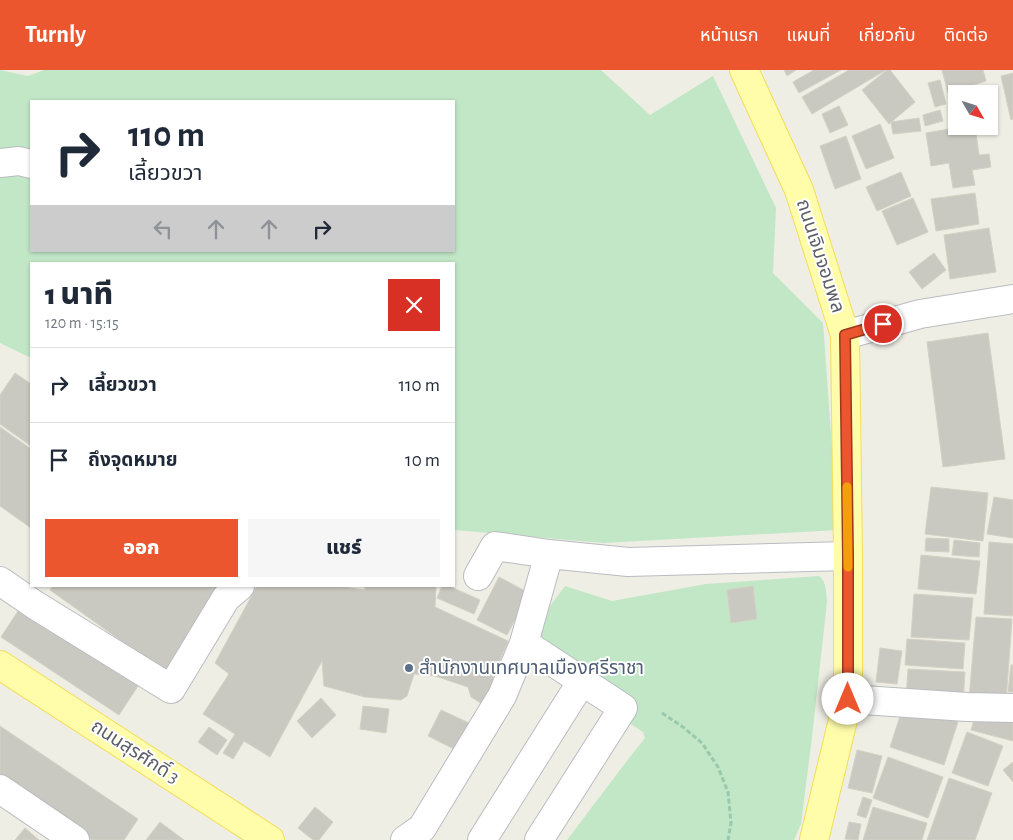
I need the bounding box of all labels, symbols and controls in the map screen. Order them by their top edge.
text: Turnly [25,23,86,47]
text: หน้าแรก [700,27,758,45]
text: แผนที่ [786,27,830,45]
text: เกี่ยวกับ [858,27,916,45]
text: ติดต่อ [944,27,988,45]
north arrow [948,85,998,135]
map controls [948,85,998,135]
text: 110 m [128,118,205,153]
icon: right [45,120,110,185]
text: เลี้ยวขวา [128,162,203,184]
street label: ถนนเจิมจอมพล [793,197,847,315]
icon: left [149,215,177,243]
icon: ahead [202,215,230,243]
icon: ahead [255,215,283,243]
icon: right [308,215,336,243]
button: close [388,279,440,331]
text: 1 นาที [45,280,113,310]
pin [862,303,904,345]
icon: arrive [869,310,897,338]
text: 120 m · 15:15 [45,315,119,331]
icon: right [45,371,73,399]
text: เลี้ยวขวา [88,376,157,395]
text: 110 m [399,376,440,395]
icon: arrive [45,446,73,474]
text: ถึงจุดหมาย [88,451,178,470]
text: 10 m [405,451,440,470]
button: ออก [45,519,238,577]
button: แชร์ [248,519,440,577]
place label: สำนักงานเทศบาลเมืองศรีราชา [419,658,644,678]
marker: สำนักงานเทศบาลเมืองศรีราชา [403,662,415,674]
position arrow [821,672,873,724]
street label: ถนนสุรศักดิ์ 3 [87,714,184,788]

